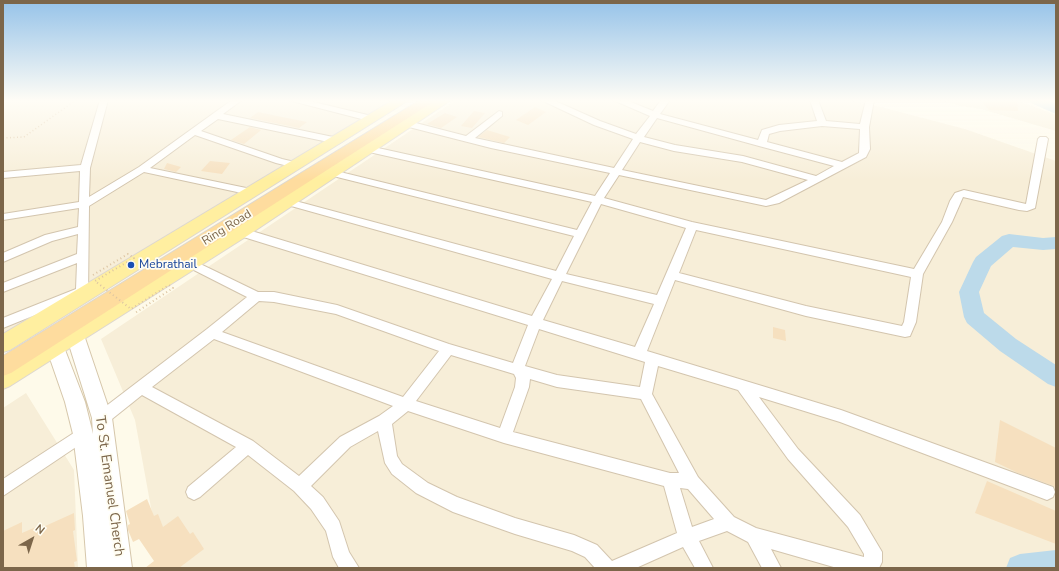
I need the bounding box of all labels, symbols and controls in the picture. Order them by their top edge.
street label: Ring Road [200,207,254,249]
place label: Mebrathail [139,258,197,272]
marker: Mebrathail [126,260,136,270]
street label: To St. Emanuel Cherch [91,415,127,557]
north arrow [12,519,52,559]
text: N [32,521,48,538]

